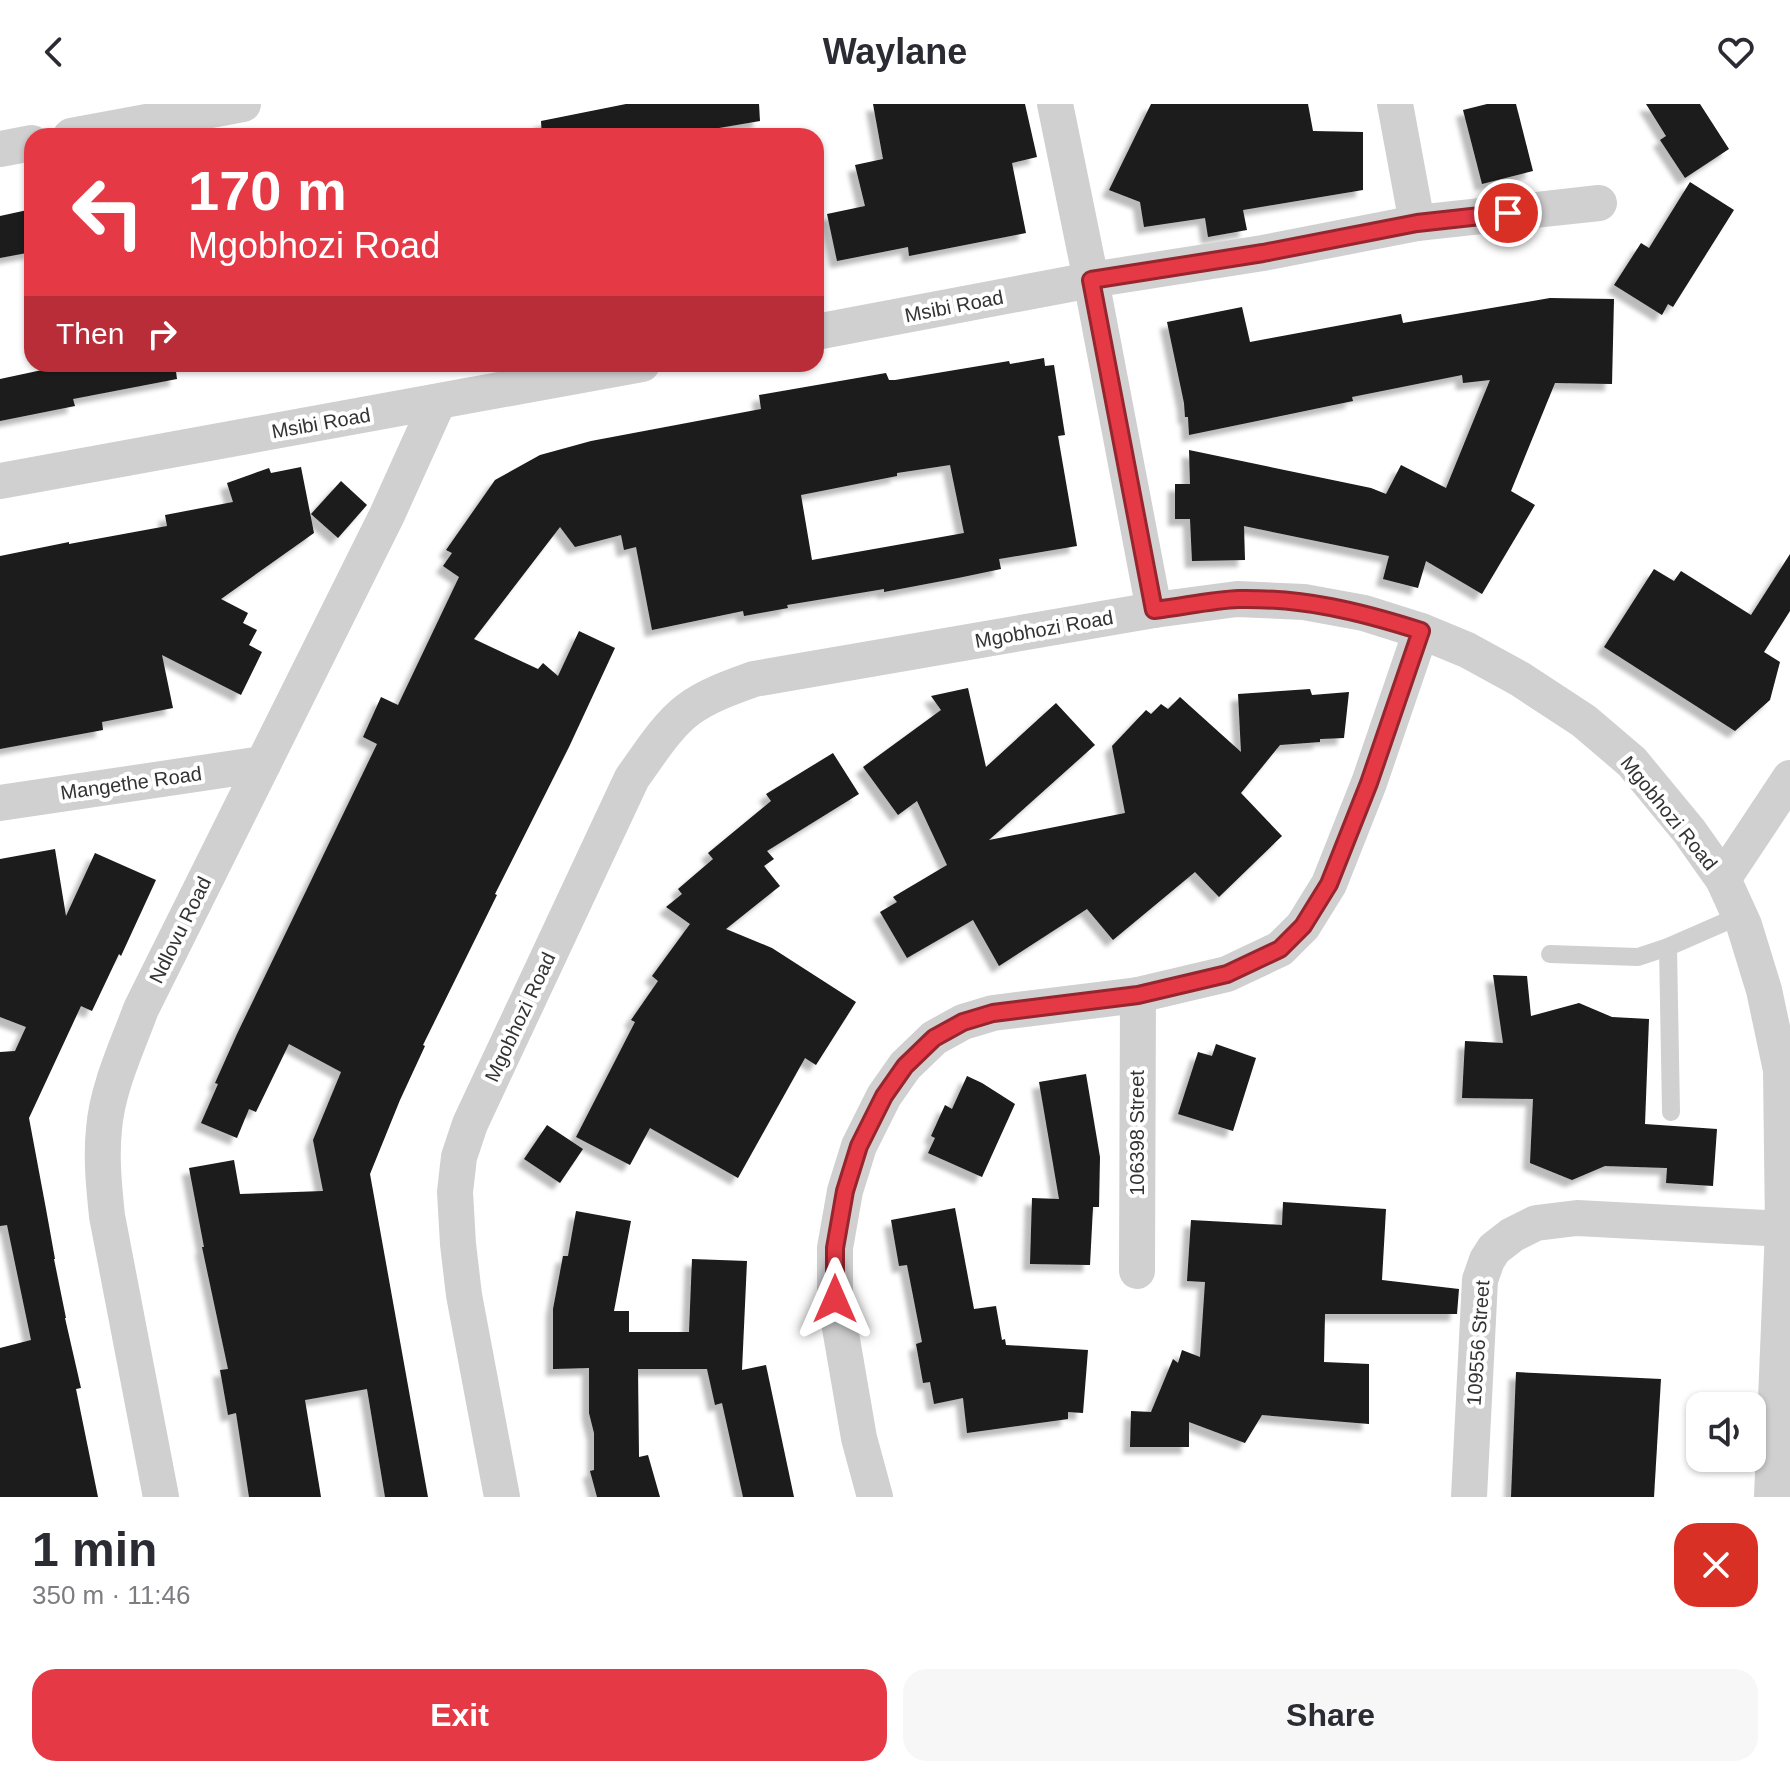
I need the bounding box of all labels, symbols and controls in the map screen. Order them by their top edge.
icon: back [32,30,76,74]
icon: heart [1714,30,1758,74]
text: Waylane [823,31,967,72]
text: 170 m [188,159,347,222]
icon: left [56,160,160,264]
pin [1474,179,1542,247]
icon: arrive [1486,191,1530,235]
text: Mgobhozi Road [188,225,440,266]
street label: Msibi Road [903,286,1005,326]
icon: right [140,312,184,356]
text: Then [56,317,124,350]
street label: Msibi Road [270,403,372,443]
street label: Mgobhozi Road [973,606,1115,652]
street label: Mgobhozi Road [1616,752,1722,874]
street label: Mangethe Road [59,762,203,804]
street label: Ndlovu Road [145,873,215,987]
street label: Mgobhozi Road [480,949,560,1085]
street label: 106398 Street [1126,1070,1148,1196]
position arrow [793,1257,877,1341]
street label: 109556 Street [1463,1279,1493,1406]
map controls [1686,1392,1766,1472]
button: sound [1686,1392,1766,1472]
text: 1 min [32,1523,157,1576]
button: close [1674,1523,1758,1607]
text: 350 m · 11:46 [32,1580,191,1610]
button: Exit [32,1669,887,1761]
button: Share [903,1669,1758,1761]

